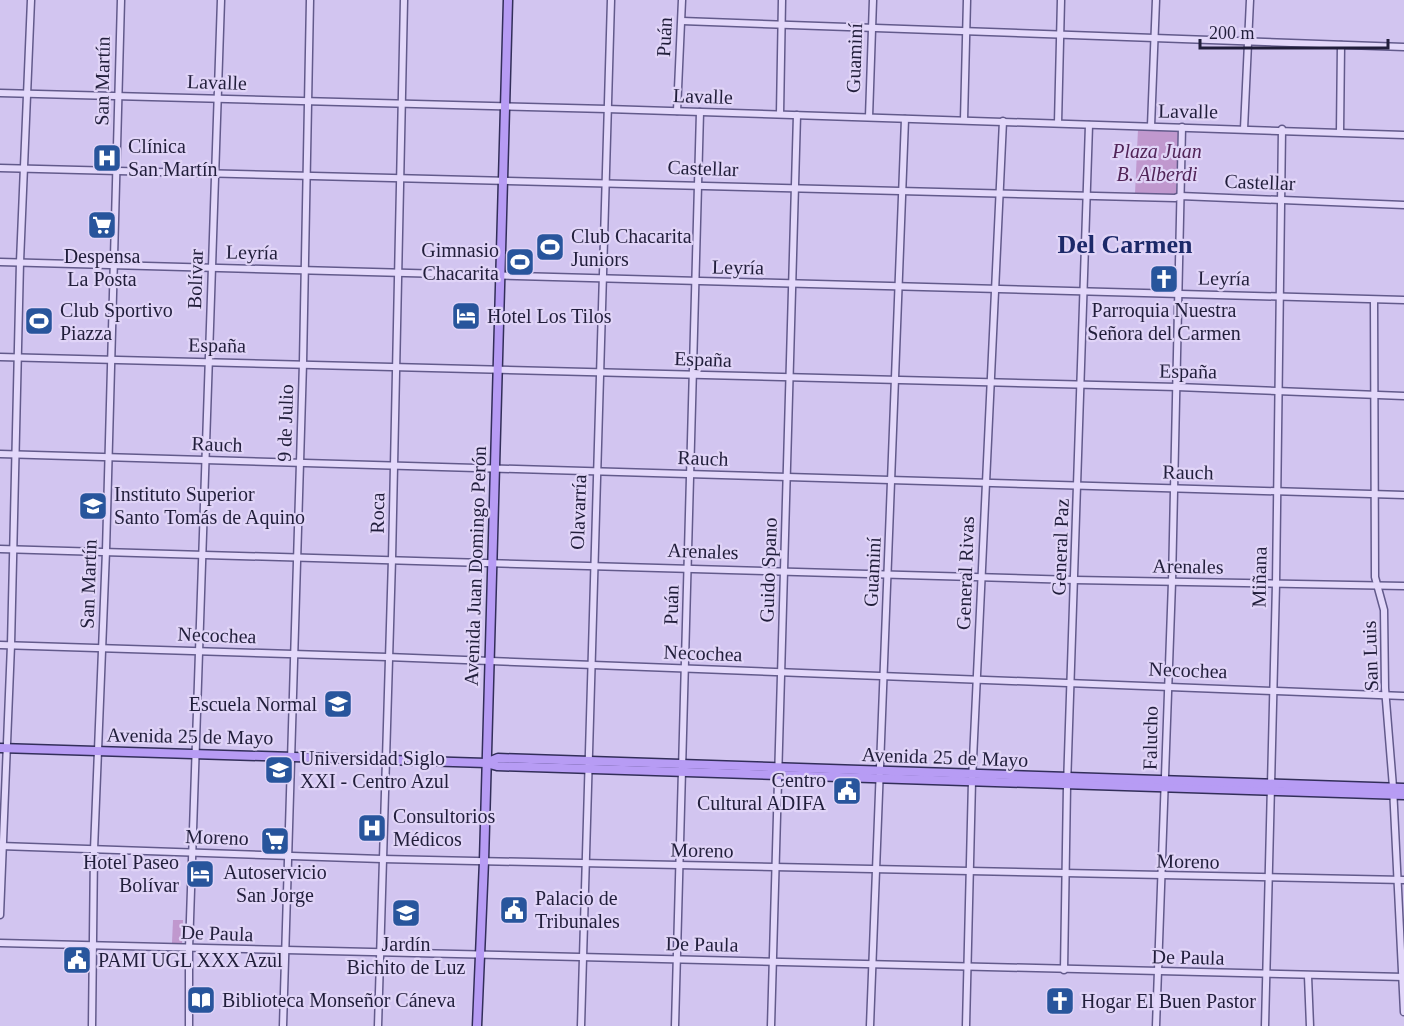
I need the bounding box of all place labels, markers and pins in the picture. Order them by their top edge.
place label: Clínica San Martín [128,135,217,180]
hospital icon: Clínica San Martín [91,142,123,174]
supermarket icon: Despensa La Posta [86,209,118,241]
place label: Club Chacarita Juniors [571,225,692,270]
sports icon: Club Chacarita Juniors [534,231,566,263]
place label: Gimnasio Chacarita [421,239,499,284]
place label: Despensa La Posta [64,245,140,290]
sports icon: Gimnasio Chacarita [504,246,536,278]
church icon: Parroquia Nuestra Señora del Carmen [1148,263,1180,295]
place label: Club Sportivo Piazza [60,299,173,344]
place label: Parroquia Nuestra Señora del Carmen [1087,299,1241,344]
hotel icon: Hotel Los Tilos [450,300,482,332]
sports icon: Club Sportivo Piazza [23,305,55,337]
place label: Hotel Los Tilos [487,305,612,327]
place label: Instituto Superior Santo Tomás de Aquino [114,483,305,529]
school or university icon: Instituto Superior Santo Tomás de Aquino [77,490,109,522]
school or university icon: Escuela Normal [322,688,354,720]
place label: Escuela Normal [189,693,317,715]
place label: Universidad Siglo XXI - Centro Azul [300,747,450,792]
school or university icon: Universidad Siglo XXI - Centro Azul [263,754,295,786]
place label: Centro Cultural ADIFA [697,769,827,814]
public building icon: Centro Cultural ADIFA [831,775,863,807]
place label: Consultorios Médicos [393,805,495,850]
hospital icon: Consultorios Médicos [356,812,388,844]
supermarket icon: Autoservicio San Jorge [259,825,291,857]
place label: Hotel Paseo Bolívar [83,851,179,896]
hotel icon: Hotel Paseo Bolívar [184,858,216,890]
place label: Autoservicio San Jorge [223,861,327,907]
place label: Palacio de Tribunales [535,887,620,932]
public building icon: Palacio de Tribunales [498,894,530,926]
school or university icon: Jardín Bichito de Luz [390,897,422,929]
place label: Jardín Bichito de Luz [347,933,466,978]
public building icon: PAMI UGL XXX Azul [61,944,93,976]
place label: PAMI UGL XXX Azul [98,949,283,971]
library icon: Biblioteca Monseñor Cáneva [185,984,217,1016]
church icon: Hogar El Buen Pastor [1044,985,1076,1017]
place label: Biblioteca Monseñor Cáneva [222,989,455,1011]
place label: Hogar El Buen Pastor [1081,990,1256,1013]

